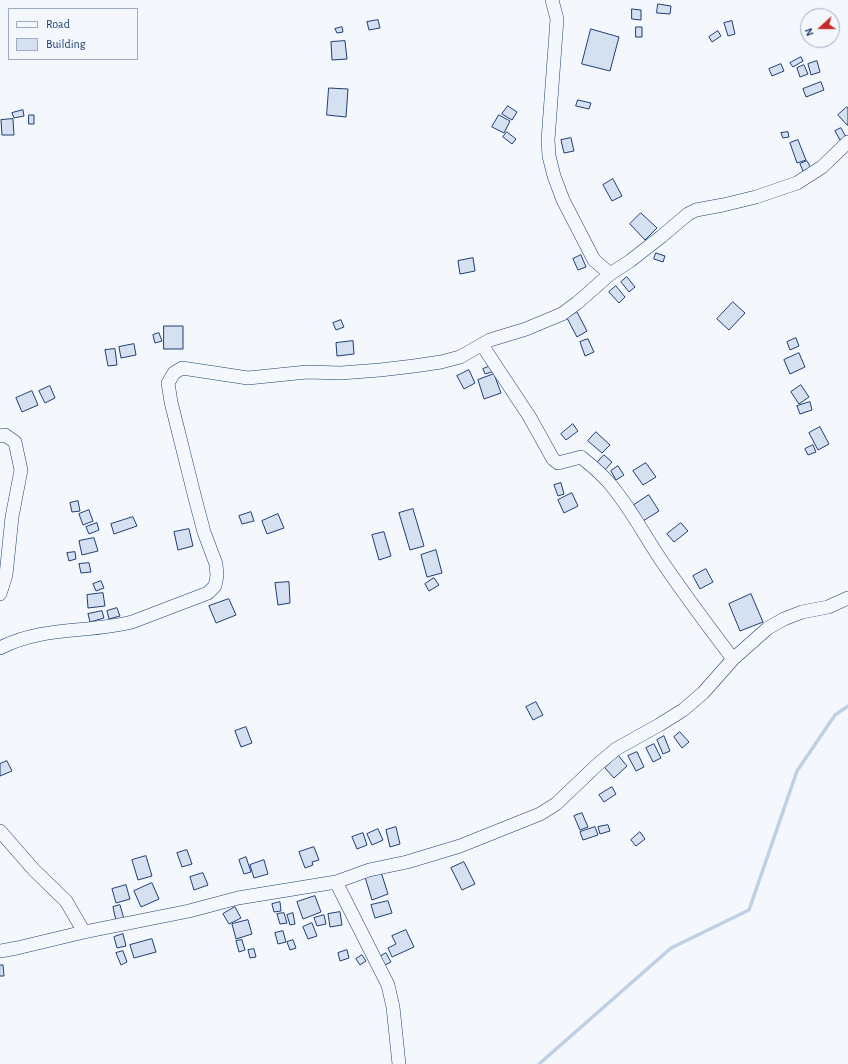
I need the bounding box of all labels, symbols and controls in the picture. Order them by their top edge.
legend [8,8,138,60]
north arrow [800,8,840,48]
text: Road [46,18,70,30]
text: N [803,27,816,38]
text: Building [46,38,86,50]

